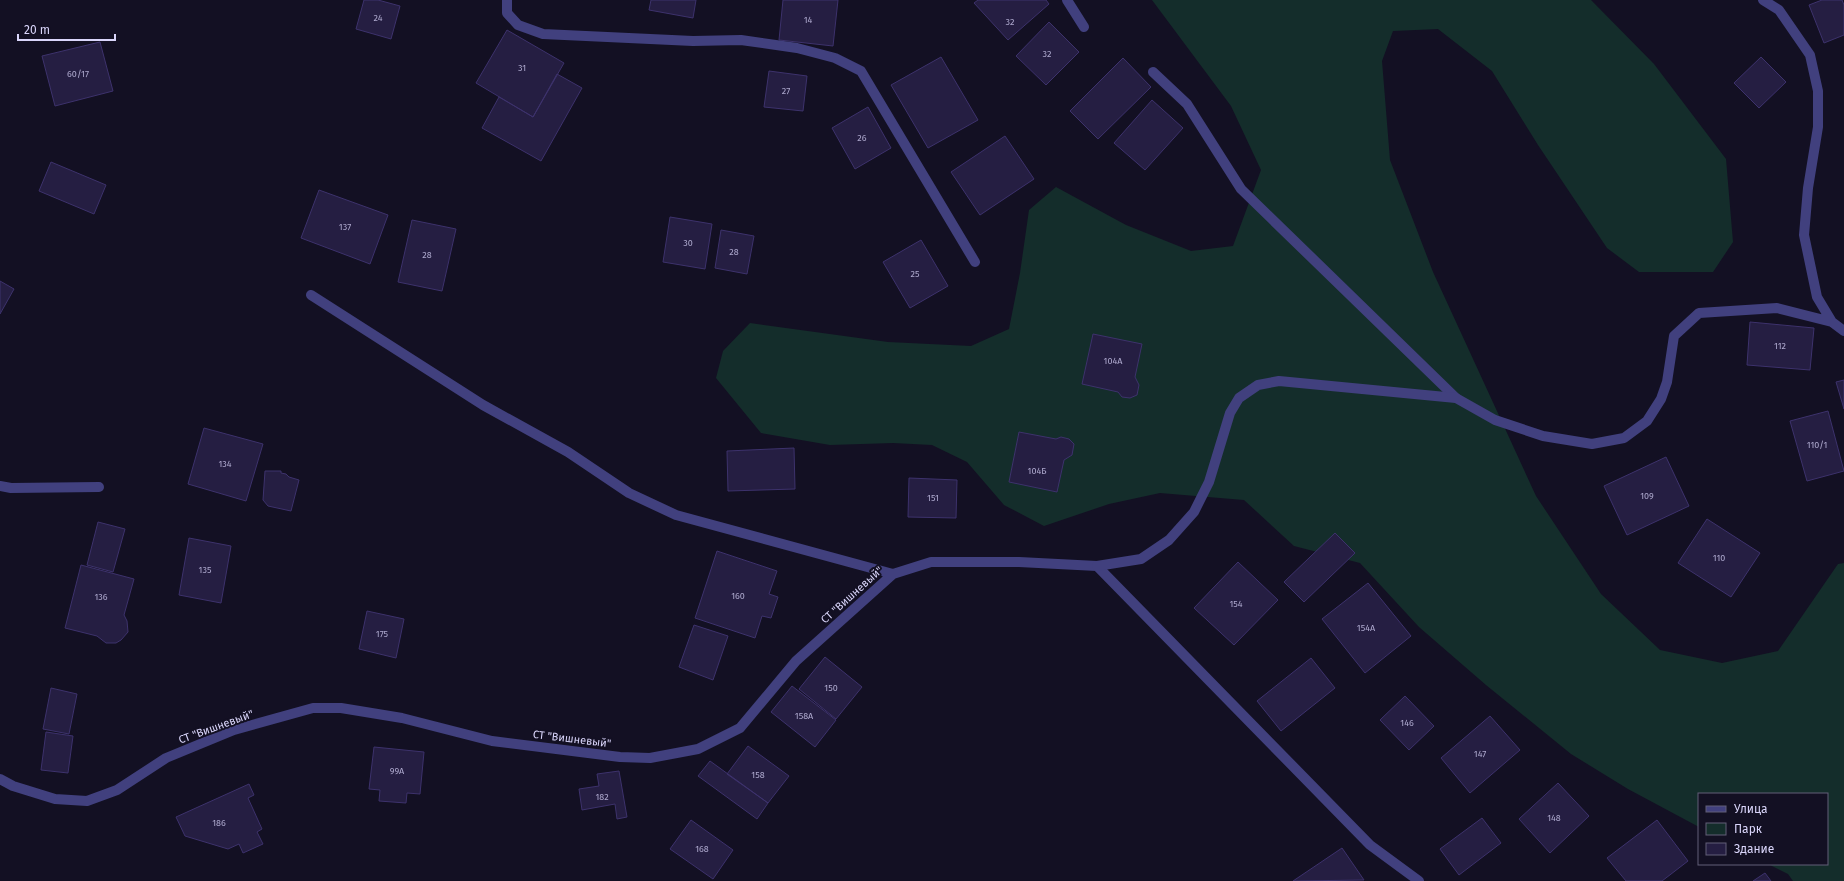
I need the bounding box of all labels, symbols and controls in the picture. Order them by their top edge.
house number: 24 [373,13,383,23]
house number: 14 [804,15,813,25]
scale bar [18,16,115,42]
house number: 32 [1006,17,1014,27]
text: 20 m [24,23,50,37]
house number: 32 [1043,49,1051,59]
house number: 31 [518,63,526,73]
house number: 60/17 [67,69,89,79]
house number: 27 [782,86,790,96]
house number: 26 [857,133,867,143]
house number: 137 [339,222,351,232]
house number: 30 [683,238,693,248]
house number: 28 [729,247,739,257]
house number: 28 [422,250,432,260]
house number: 25 [911,269,920,279]
house number: 112 [1774,341,1786,351]
house number: 104А [1104,356,1123,366]
house number: 110/1 [1807,440,1827,450]
house number: 134 [218,459,232,469]
house number: 104Б [1028,466,1046,476]
house number: 109 [1640,491,1654,501]
house number: 151 [927,493,939,503]
house number: 110 [1713,553,1725,563]
street label: СТ "Вишневый" [818,564,886,626]
house number: 135 [199,565,212,575]
house number: 160 [731,591,745,601]
house number: 136 [94,592,108,602]
house number: 154 [1229,599,1243,609]
house number: 154А [1357,623,1376,633]
house number: 175 [376,629,389,639]
house number: 150 [824,683,838,693]
street label: СТ "Вишневый" [177,707,255,747]
house number: 158А [795,711,814,721]
house number: 146 [1400,718,1414,728]
street label: СТ "Вишневый" [532,728,612,750]
house number: 147 [1474,749,1486,759]
house number: 99А [390,766,405,776]
house number: 158 [751,770,765,780]
house number: 182 [595,792,609,802]
legend [1698,793,1828,865]
text: Улица [1734,802,1768,816]
house number: 148 [1547,813,1561,823]
house number: 186 [212,818,226,828]
text: Парк [1734,822,1763,836]
text: Здание [1734,842,1774,856]
house number: 168 [695,844,709,854]

